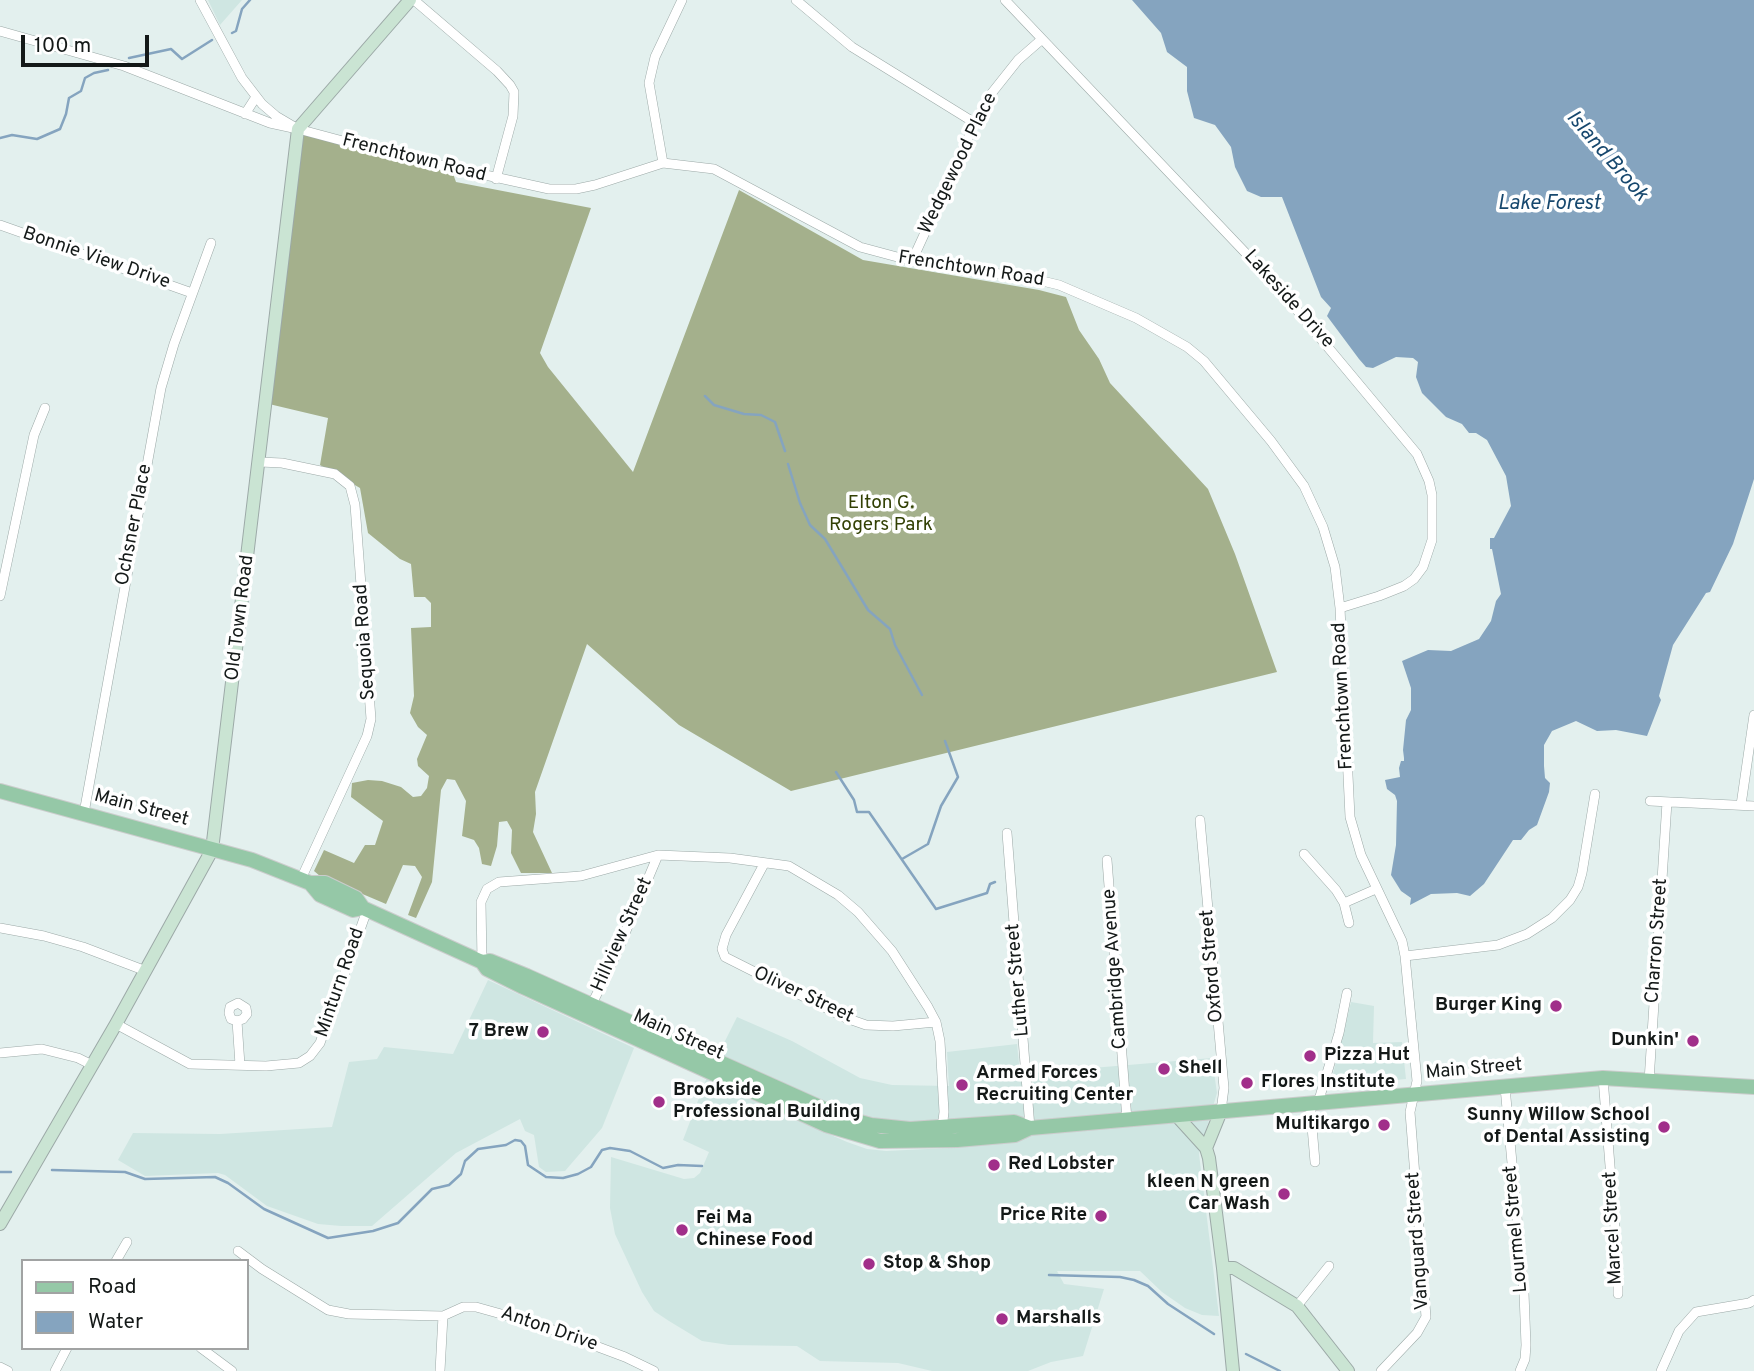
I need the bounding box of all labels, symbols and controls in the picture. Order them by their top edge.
scale bar [24,21,152,65]
text: 100 m [34,33,91,60]
street label: Wedgewood Place [915,89,1003,239]
water label: Island Brook [1560,106,1652,208]
street label: Frenchtown Road [340,130,488,188]
water label: Lake Forest [1497,192,1601,218]
street label: Bonnie View Drive [19,223,173,295]
street label: Lakeside Drive [1238,246,1338,354]
street label: Frenchtown Road [896,247,1046,293]
street label: Ochsner Place [112,462,158,588]
park label: Elton G. Rogers Park [829,493,933,537]
street label: Old Town Road [222,554,260,682]
street label: Sequoia Road [351,583,381,701]
street label: Frenchtown Road [1329,622,1359,770]
street label: Main Street [91,785,191,833]
street label: Hillview Street [588,874,658,996]
street label: Charron Street [1642,878,1674,1004]
street label: Cambridge Avenue [1099,888,1133,1050]
street label: Oxford Street [1197,908,1229,1024]
street label: Luther Street [1003,922,1035,1038]
street label: Minturn Road [312,925,370,1041]
street label: Oliver Street [749,963,857,1029]
place label: Burger King [1435,995,1542,1017]
marker: Burger King [1548,998,1564,1014]
street label: Main Street [629,1006,727,1066]
place label: 7 Brew [469,1021,529,1043]
marker: 7 Brew [535,1024,551,1040]
place label: Dunkin' [1611,1030,1679,1052]
marker: Dunkin' [1685,1033,1701,1049]
place label: Pizza Hut [1324,1045,1410,1067]
marker: Pizza Hut [1302,1048,1318,1064]
street label: Main Street [1425,1054,1523,1086]
place label: Shell [1178,1058,1223,1080]
marker: Shell [1156,1061,1172,1077]
place label: Armed Forces Recruiting Center [976,1063,1133,1107]
place label: Flores Institute [1261,1072,1395,1094]
marker: Flores Institute [1239,1075,1255,1091]
marker: Armed Forces Recruiting Center [954,1077,970,1093]
place label: Brookside Professional Building [673,1080,861,1124]
marker: Brookside Professional Building [651,1094,667,1110]
place label: Sunny Willow School of Dental Assisting [1467,1105,1650,1149]
place label: Multikargo [1275,1114,1370,1136]
marker: Multikargo [1376,1117,1392,1133]
marker: Sunny Willow School of Dental Assisting [1656,1119,1672,1135]
place label: Red Lobster [1008,1154,1114,1176]
marker: Red Lobster [986,1157,1002,1173]
street label: Lourmel Street [1500,1164,1534,1294]
street label: Vanguard Street [1403,1171,1435,1311]
street label: Marcel Street [1600,1171,1628,1285]
place label: kleen N green Car Wash [1147,1172,1270,1216]
marker: kleen N green Car Wash [1276,1186,1292,1202]
place label: Price Rite [1000,1205,1087,1227]
place label: Fei Ma Chinese Food [696,1208,813,1252]
marker: Price Rite [1093,1208,1109,1224]
marker: Fei Ma Chinese Food [674,1222,690,1238]
place label: Stop & Shop [883,1253,991,1275]
marker: Stop & Shop [861,1256,877,1272]
legend [21,1259,248,1350]
text: Road [88,1274,137,1301]
street label: Anton Drive [498,1303,600,1357]
place label: Marshalls [1016,1308,1101,1330]
text: Water [88,1309,143,1336]
marker: Marshalls [994,1311,1010,1327]

